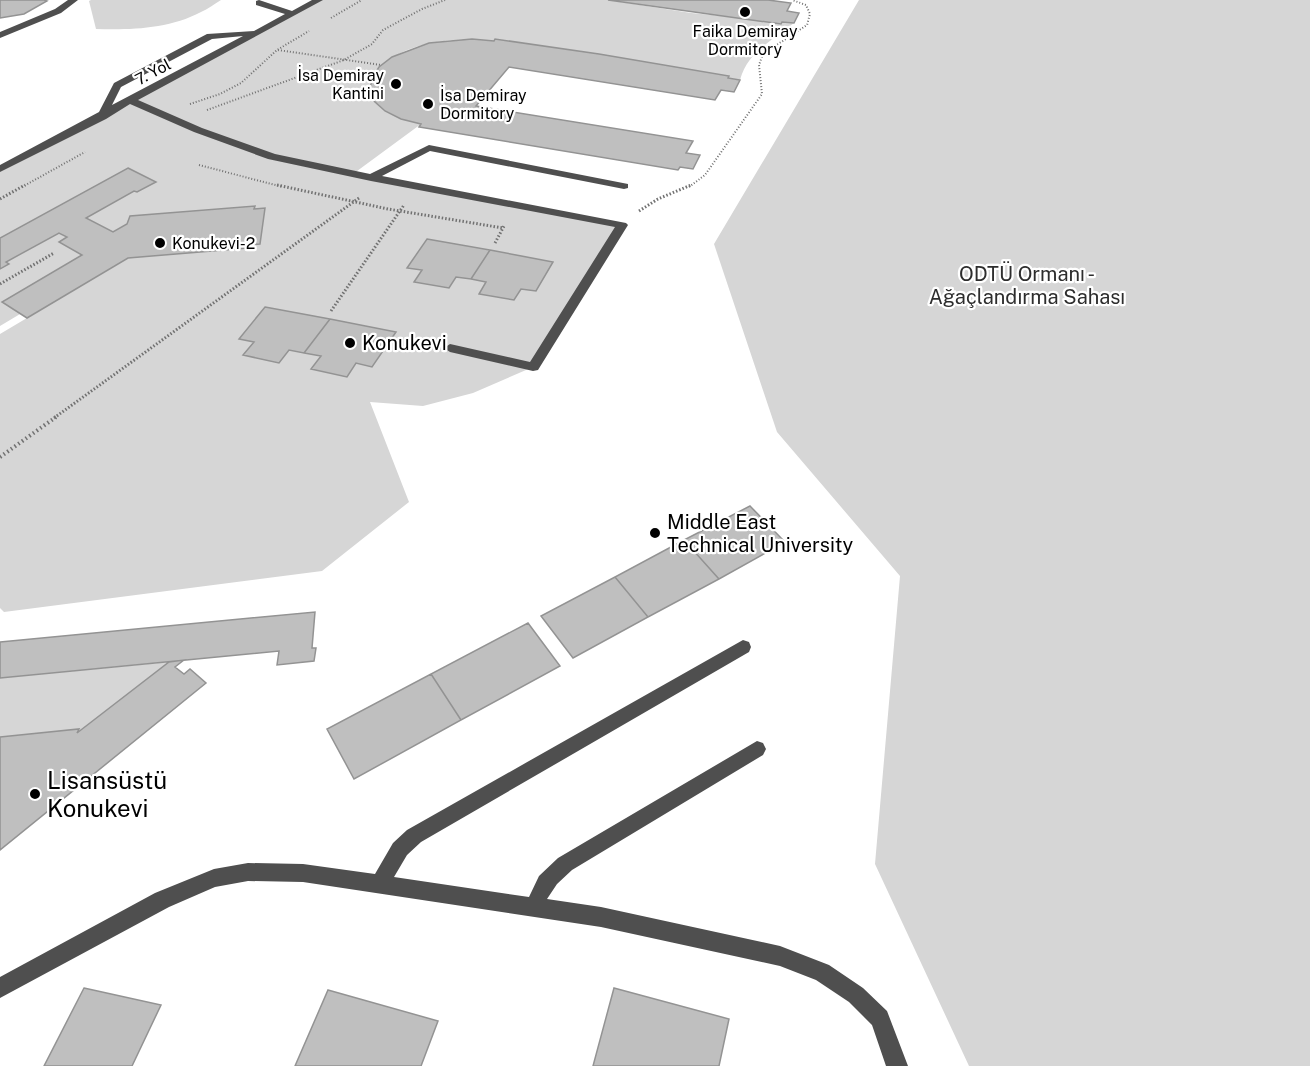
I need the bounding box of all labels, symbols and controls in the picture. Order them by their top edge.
marker: Faika Demiray Dormitory [738,5,752,19]
place label: Faika Demiray Dormitory [693,22,798,59]
street label: 7. Yol [132,55,174,89]
place label: İsa Demiray Kantini [297,65,384,103]
marker: İsa Demiray Kantini [389,77,403,91]
place label: İsa Demiray Dormitory [440,85,527,123]
marker: İsa Demiray Dormitory [421,97,435,111]
place label: Konukevi-2 [172,234,255,253]
marker: Konukevi-2 [153,236,167,250]
park label: ODTÜ Ormanı - Ağaçlandırma Sahası [929,261,1125,309]
place label: Konukevi [362,331,447,355]
marker: Konukevi [343,336,357,350]
place label: Middle East Technical University [667,510,854,557]
marker: Middle East Technical University [648,526,662,540]
place label: Lisansüstü Konukevi [47,766,167,822]
marker: Lisansüstü Konukevi [28,787,42,801]

